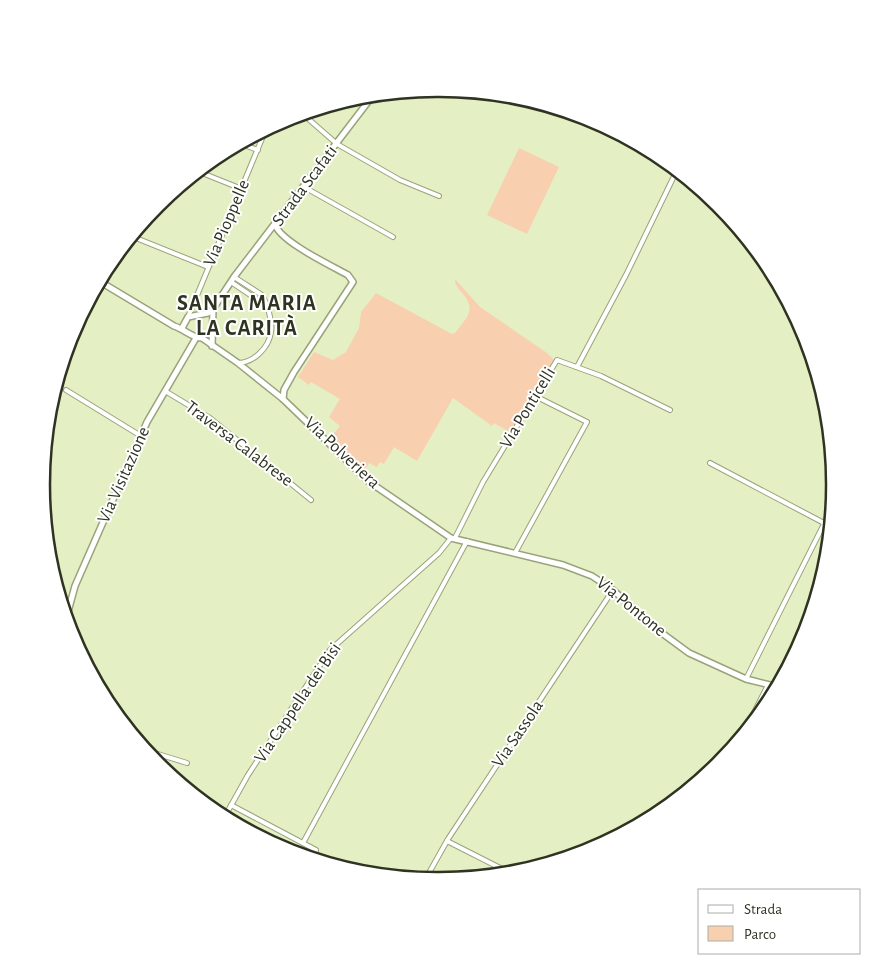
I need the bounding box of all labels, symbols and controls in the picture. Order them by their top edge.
street label: Strada Scafati [269,142,341,230]
street label: Via Pioppelle [201,177,253,269]
district label: SANTA MARIA LA CARITÀ [177,292,317,339]
street label: Via Ponticelli [497,364,559,452]
street label: Traversa Calabrese [182,398,296,490]
street label: Via Polveriera [301,414,383,492]
street label: Via Visitazione [95,424,153,526]
street label: Via Pontone [593,574,669,640]
street label: Via Cappella dei Bisi [251,640,345,766]
street label: Via Sassola [489,697,547,771]
legend [698,889,861,954]
text: Strada [744,902,782,917]
text: Parco [744,927,776,942]

